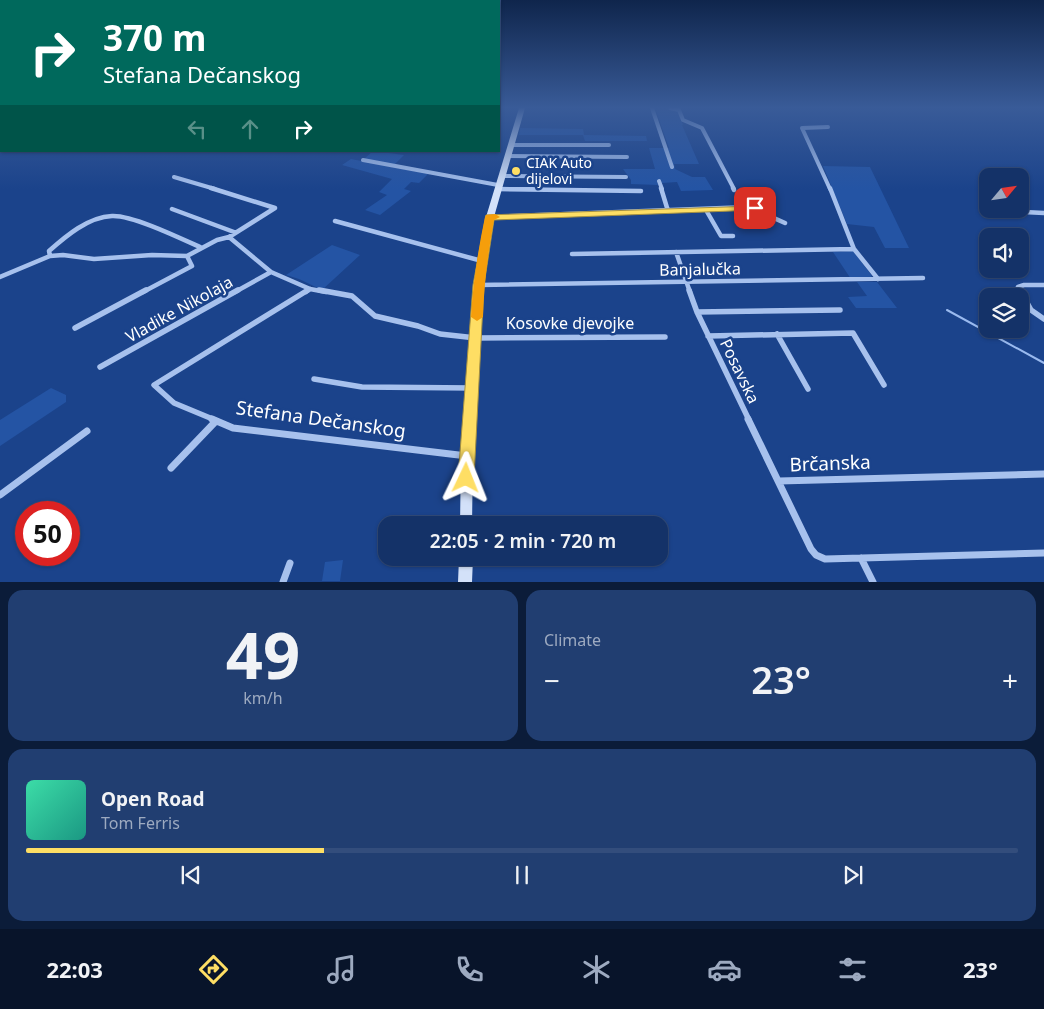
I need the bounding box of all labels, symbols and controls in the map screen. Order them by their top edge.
text: 370 m [103,14,206,61]
icon: right [20,20,85,85]
text: Stefana Dečanskog [103,59,301,89]
icon: left [183,115,211,143]
icon: ahead [236,115,264,143]
icon: right [289,115,317,143]
place label: CIAK Auto dijelovi [526,153,592,188]
marker: CIAK Auto dijelovi [510,165,522,177]
north arrow [979,168,1029,218]
map controls [979,168,1029,338]
pin [734,187,776,229]
icon: arrive [741,194,769,222]
button: sound [979,228,1029,278]
street label: Banjalučka [659,257,741,281]
street label: Vladike Nikolaja [122,271,236,347]
button: layers [979,288,1029,338]
street label: Kosovke djevojke [506,312,634,334]
street label: Posavska [715,335,765,407]
street label: Stefana Dečanskog [234,394,408,444]
street label: Brčanska [789,449,871,477]
position arrow [439,451,491,503]
speed limit sign: 50 [15,501,80,566]
text: 22:05 · 2 min · 720 m [430,528,616,554]
text: 49 [226,610,300,698]
text: Climate [544,629,601,651]
text: 23° [751,653,811,705]
text: − [544,661,560,699]
text: + [1002,661,1018,699]
text: km/h [243,687,283,709]
text: Open Road [101,786,204,812]
text: Tom Ferris [101,812,180,834]
icon: previous [177,861,205,889]
icon: pause [508,861,536,889]
icon: next [839,861,867,889]
icon: directions [196,952,231,987]
icon: music [324,952,359,987]
icon: phone [452,952,487,987]
icon: climate [579,952,614,987]
icon: car [707,952,742,987]
icon: filters [835,952,870,987]
text: 22:03 [46,954,103,984]
text: 23° [963,954,997,984]

